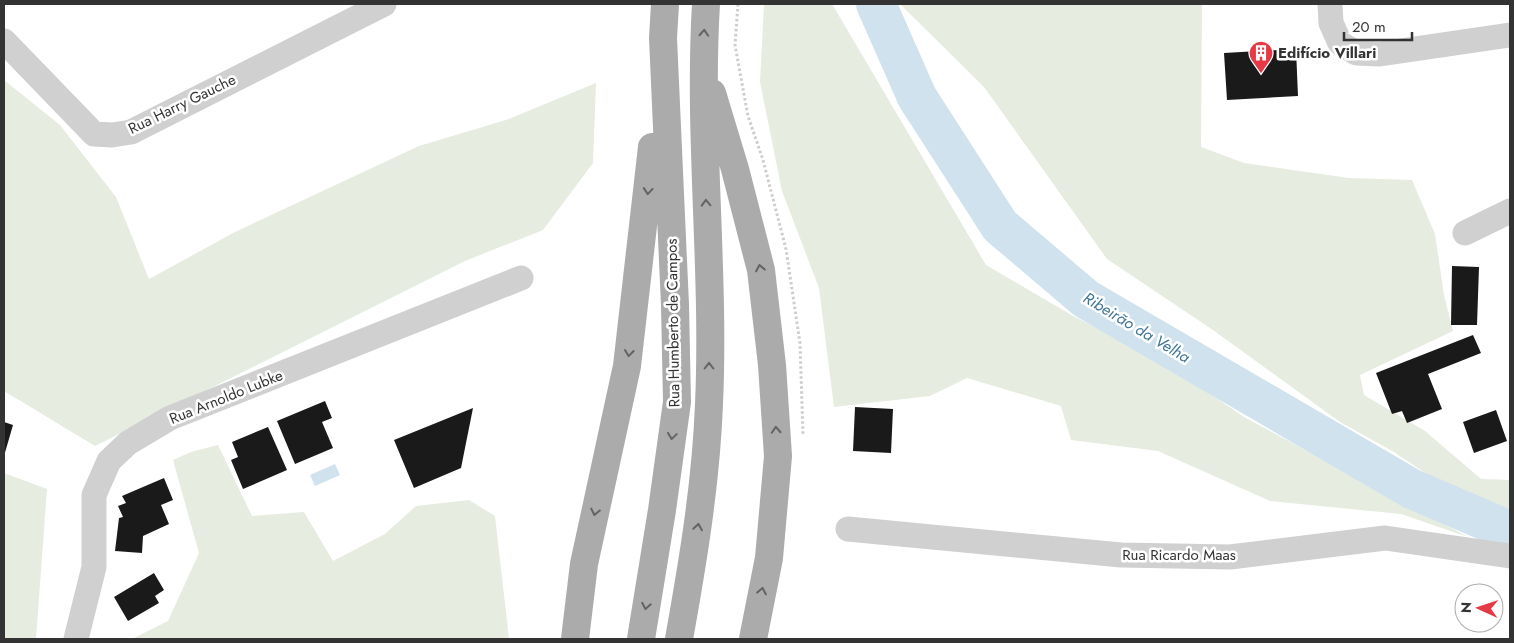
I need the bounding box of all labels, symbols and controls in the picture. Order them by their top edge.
scale bar [1344,10,1412,42]
text: 20 m [1352,16,1386,38]
one-way arrow [699,29,710,37]
building icon: Edifício Villari [1248,40,1274,74]
place label: Edifício Villari [1278,42,1376,64]
street label: Rua Harry Gauche [124,68,240,140]
one-way arrow [643,188,654,196]
one-way arrow [700,199,711,207]
street label: Rua Humberto de Campos [661,238,685,408]
one-way arrow [756,264,766,273]
water label: Ribeirão da Velha [1079,286,1195,369]
one-way arrow [624,349,635,357]
one-way arrow [704,361,714,369]
street label: Rua Arnoldo Lubke [166,364,286,430]
one-way arrow [771,426,782,434]
one-way arrow [667,433,678,441]
one-way arrow [590,507,601,516]
one-way arrow [692,523,702,532]
street label: Rua Ricardo Maas [1122,544,1236,566]
north arrow [1454,583,1504,633]
one-way arrow [757,587,767,596]
text: N [1456,601,1476,613]
one-way arrow [642,602,652,610]

